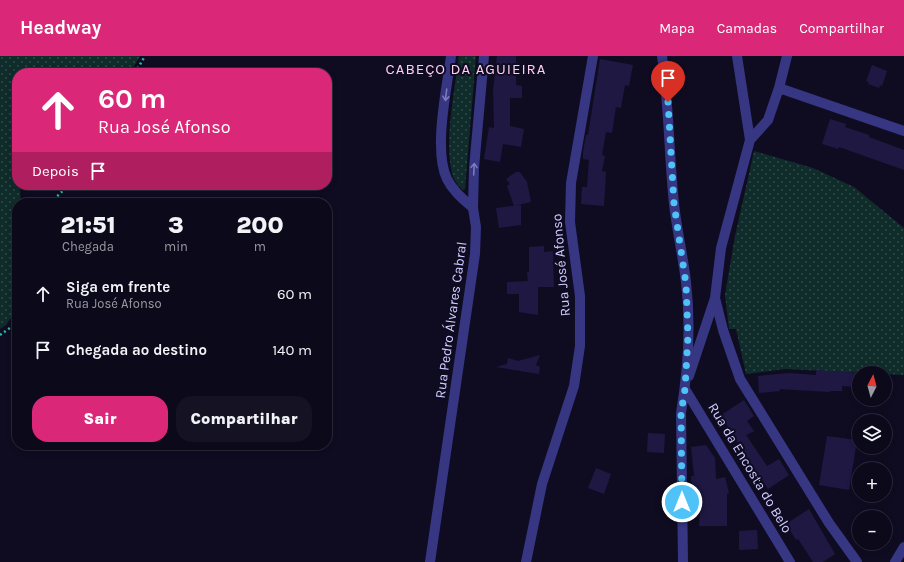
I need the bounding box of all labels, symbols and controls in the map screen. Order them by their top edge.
text: Headway [20,17,101,39]
text: Mapa [659,20,695,37]
text: Camadas [717,20,777,37]
text: Compartilhar [799,20,884,37]
district label: CABEÇO DA AGUIEIRA [386,60,546,78]
pin [651,61,685,102]
icon: arrive [657,67,679,89]
text: 60 m [98,82,166,115]
icon: ahead [32,84,84,136]
one-way arrow [442,88,450,101]
text: Rua José Afonso [98,116,230,138]
icon: arrive [87,160,109,182]
text: Depois [32,162,79,180]
one-way arrow [470,163,478,176]
text: 21:51 [60,211,116,239]
text: 3 [168,211,184,239]
text: 200 [236,211,284,239]
street label: Rua José Afonso [548,213,574,317]
text: Chegada [62,239,114,254]
text: min [164,239,188,254]
text: m [254,239,266,254]
street label: Rua Pedro Álvares Cabral [431,240,470,400]
text: Siga em frente [66,278,170,296]
icon: ahead [32,283,54,305]
text: 60 m [277,285,312,303]
text: Rua José Afonso [66,296,162,311]
icon: arrive [32,339,54,361]
text: Chegada ao destino [66,341,207,359]
text: 140 m [272,341,312,359]
north arrow [852,366,892,406]
map controls [852,366,892,550]
button: Sair [32,396,168,442]
button: Compartilhar [176,396,312,442]
street label: Rua da Encosta do Belo [704,400,796,536]
button: layers [852,414,892,454]
button: + [852,462,892,502]
position arrow [661,481,703,523]
button: − [852,510,892,550]

